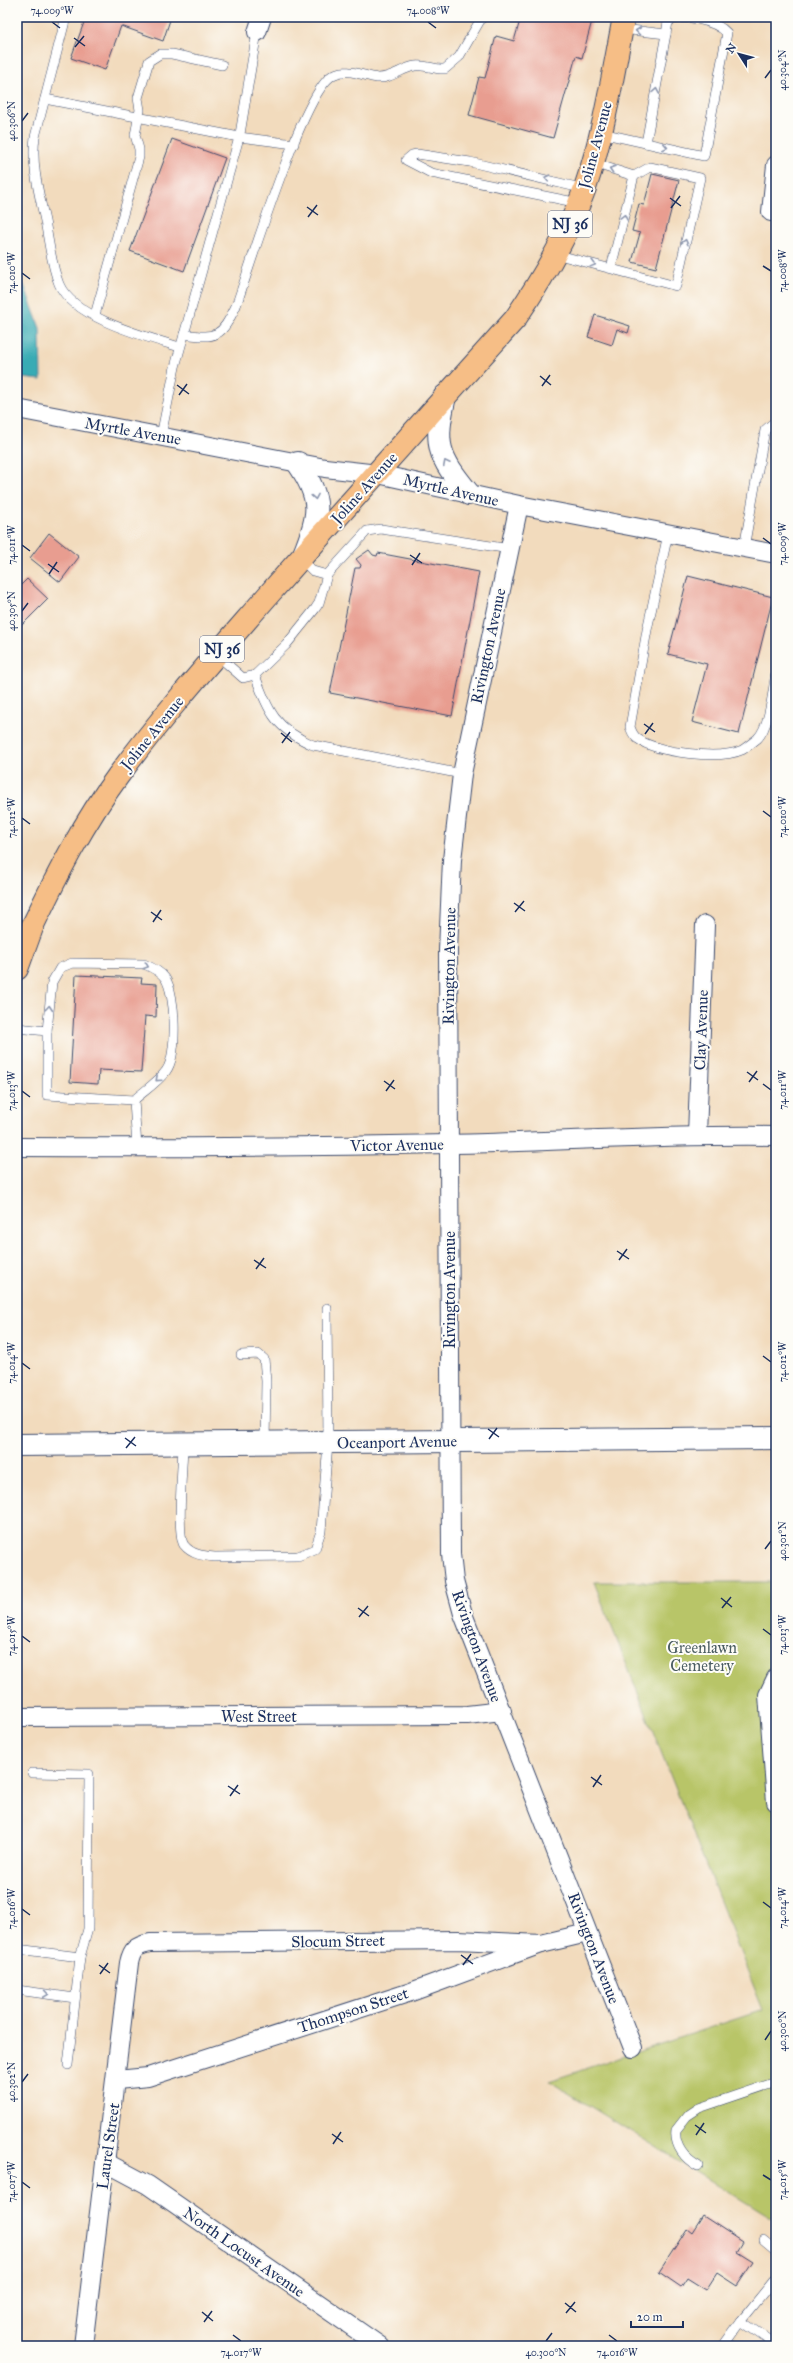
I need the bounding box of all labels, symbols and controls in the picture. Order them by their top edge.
text: 74.009°W [30,5,74,17]
text: 74.008°W [406,5,450,17]
one-way arrow [635,27,641,36]
north arrow [719,34,759,74]
text: N [723,40,740,56]
text: 40.304°N [777,49,789,90]
one-way arrow [651,88,659,94]
street label: Joline Avenue [574,99,617,193]
text: 40.306°N [6,100,18,141]
one-way arrow [662,143,668,151]
one-way arrow [608,165,615,173]
one-way arrow [544,175,550,183]
road number: NJ 36 [548,211,592,237]
one-way arrow [619,214,627,220]
one-way arrow [681,239,689,245]
text: 74.008°W [777,249,789,293]
text: 74.010°W [6,252,18,294]
one-way arrow [590,259,596,267]
street label: Myrtle Avenue [83,413,183,449]
street label: Joline Avenue [326,448,402,530]
one-way arrow [443,459,451,467]
street label: Myrtle Avenue [401,470,501,510]
one-way arrow [310,494,319,500]
text: 74.009°W [777,522,789,566]
text: 74.011°W [6,525,18,565]
street label: Rivington Avenue [466,586,511,706]
text: 40.305°N [6,590,18,631]
road number: NJ 36 [200,636,244,662]
street label: Joline Avenue [115,692,189,776]
text: 74.010°W [777,796,789,838]
text: 74.012°W [6,797,18,838]
street label: Rivington Avenue [438,907,461,1025]
one-way arrow [142,961,149,970]
street label: Clay Avenue [690,989,712,1071]
one-way arrow [45,1005,54,1011]
text: 74.011°W [777,1070,789,1110]
text: 74.013°W [6,1071,18,1111]
one-way arrow [155,1074,163,1081]
street label: Victor Avenue [349,1135,444,1155]
street label: Rivington Avenue [440,1231,460,1349]
text: 74.012°W [777,1341,789,1382]
text: 74.014°W [6,1342,18,1384]
street label: Oceanport Avenue [337,1431,458,1453]
text: 40.301°N [777,1521,789,1561]
street label: Rivington Avenue [447,1587,506,1705]
text: 74.015°W [6,1615,18,1656]
text: 74.013°W [777,1615,789,1655]
park label: Greenlawn Cemetery [667,1638,737,1675]
street label: West Street [221,1707,297,1726]
text: 74.014°W [777,1887,789,1929]
text: 74.016°W [6,1888,18,1929]
street label: Rivington Avenue [563,1890,624,2007]
street label: Slocum Street [291,1931,385,1951]
street label: Thompson Street [295,1983,411,2037]
one-way arrow [43,1989,49,1998]
text: 40.300°N [777,2010,789,2052]
text: 40.302°N [6,2061,18,2102]
street label: Laurel Street [93,2101,124,2190]
text: 74.015°W [777,2159,789,2200]
text: 74.017°W [6,2161,18,2203]
street label: North Locust Avenue [180,2203,309,2301]
scale bar [631,2303,683,2329]
text: 20 m [637,2310,663,2324]
text: 74.017°W [220,2347,262,2359]
text: 40.300°N [525,2347,567,2359]
text: 74.016°W [597,2347,638,2359]

